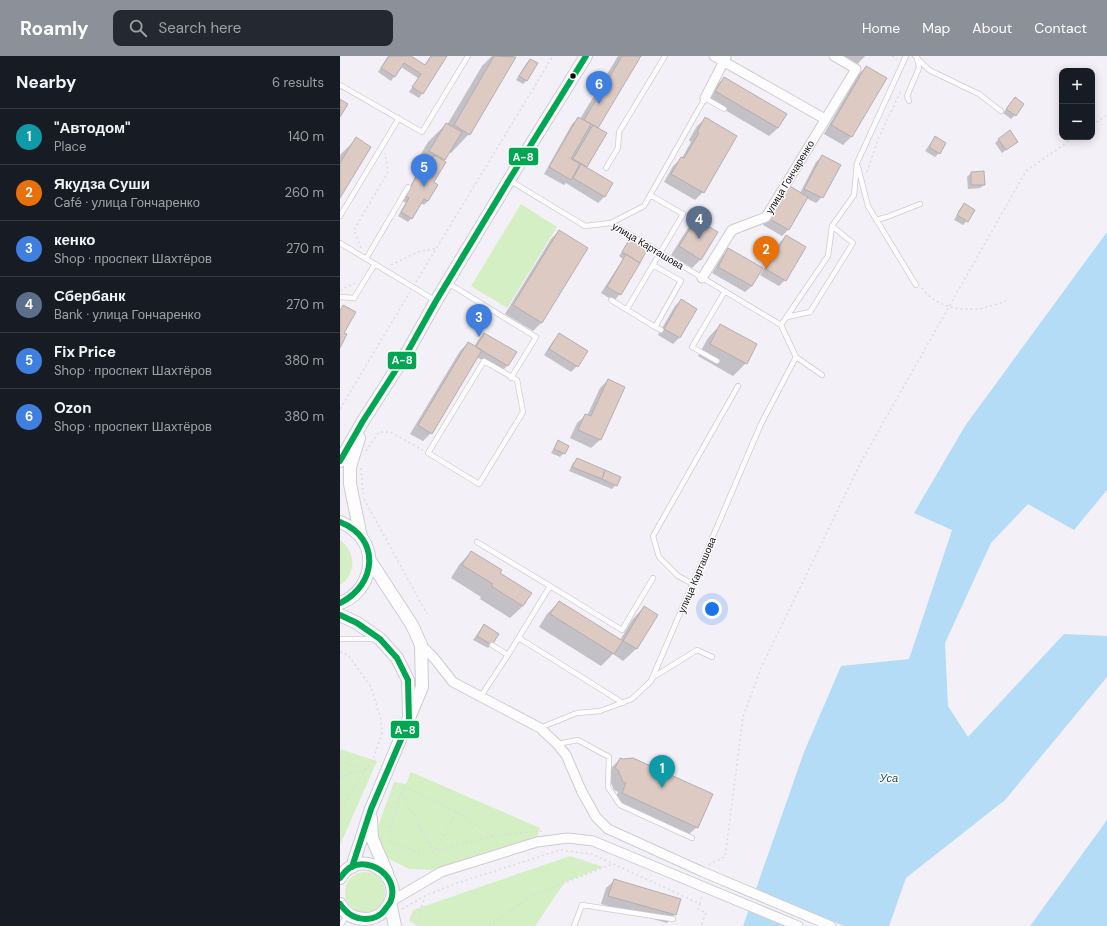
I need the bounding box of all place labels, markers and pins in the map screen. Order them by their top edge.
unlabelled marker [568,71,578,81]
pin: 6 [586,71,612,104]
pin: 5 [411,154,437,187]
pin: 4 [686,206,712,239]
pin: 2 [753,236,779,269]
pin: 3 [466,304,492,337]
pin: 1 [649,755,675,788]

